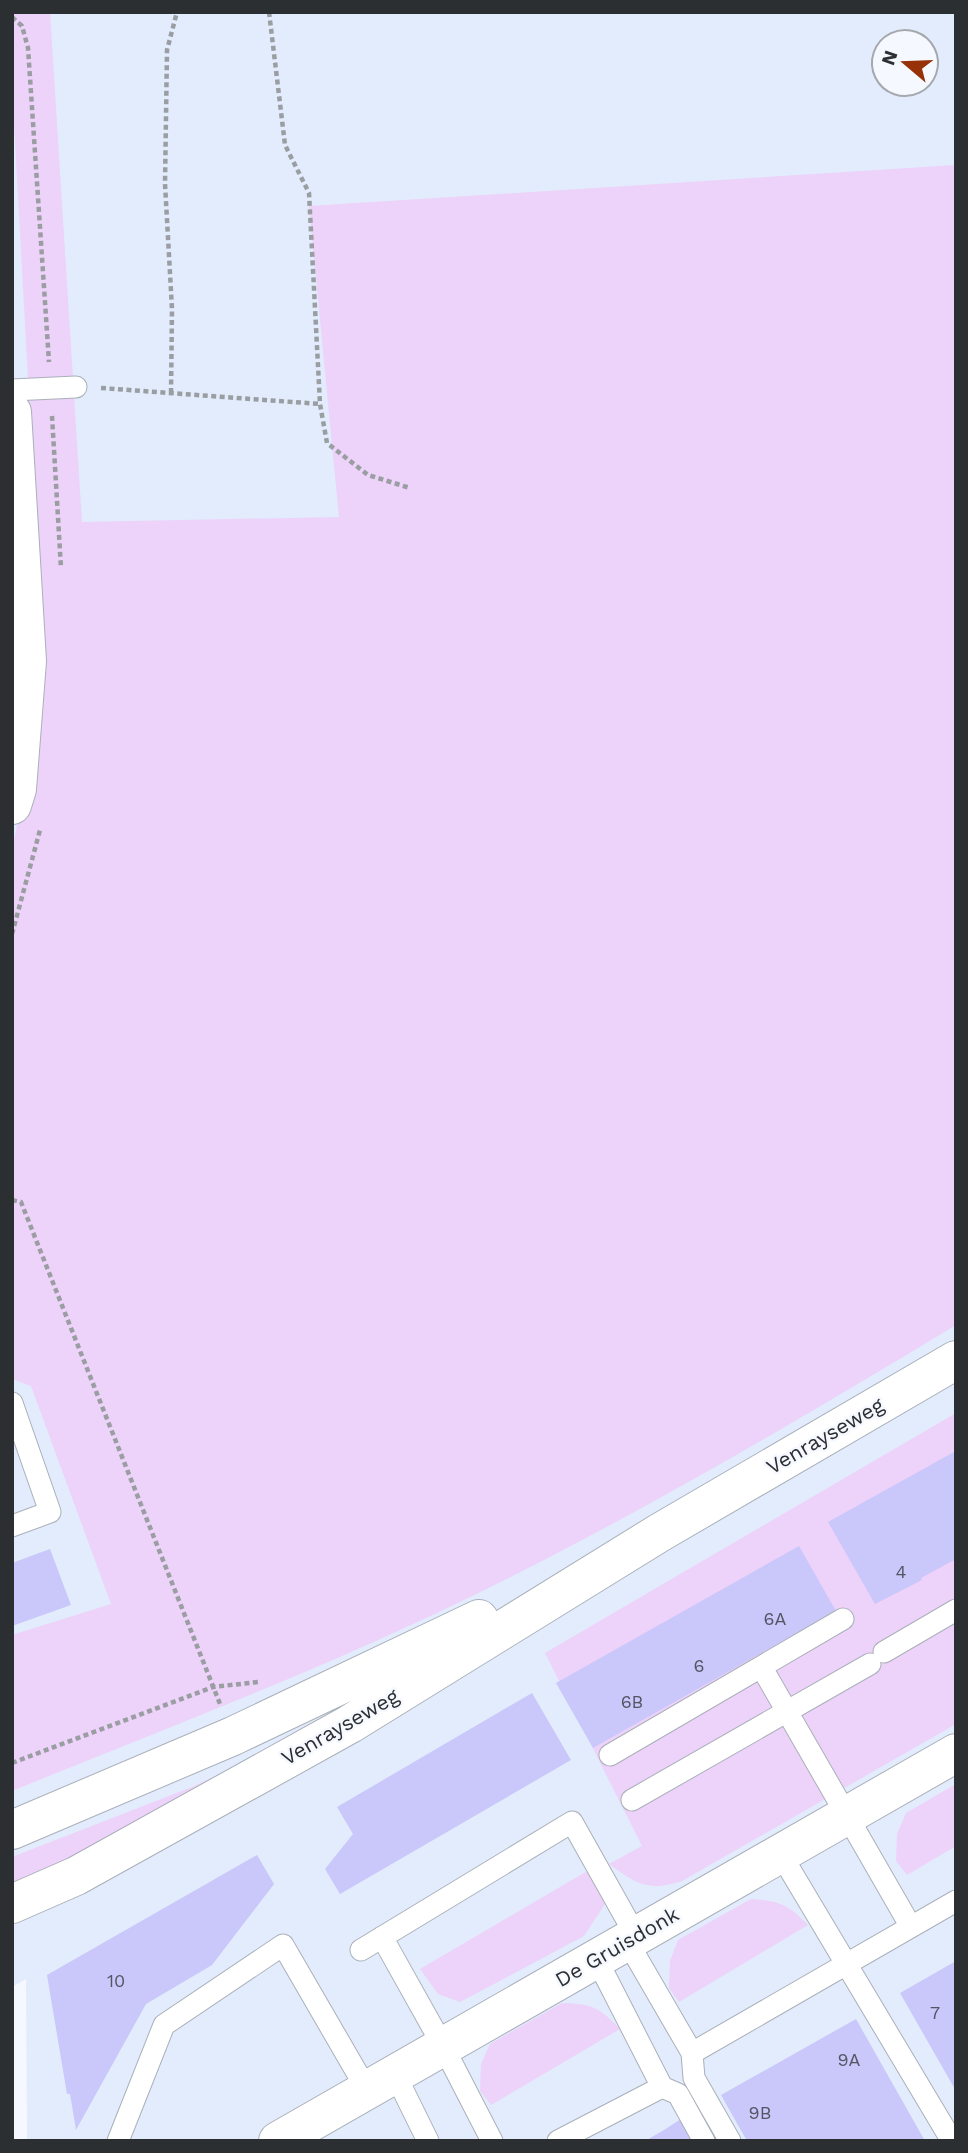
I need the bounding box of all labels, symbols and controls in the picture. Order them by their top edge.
north arrow [870,28,940,98]
text: N [876,47,903,68]
street label: Venrayseweg [762,1391,889,1479]
house number: 4 [896,1561,907,1582]
house number: 6A [764,1608,787,1629]
house number: 6 [694,1655,704,1676]
street label: Venrayseweg [277,1682,404,1770]
house number: 6B [621,1691,643,1712]
street label: De Gruisdonk [551,1901,683,1992]
house number: 10 [107,1970,125,1991]
house number: 7 [930,2002,940,2023]
house number: 9A [838,2049,861,2070]
house number: 9B [749,2102,771,2123]

